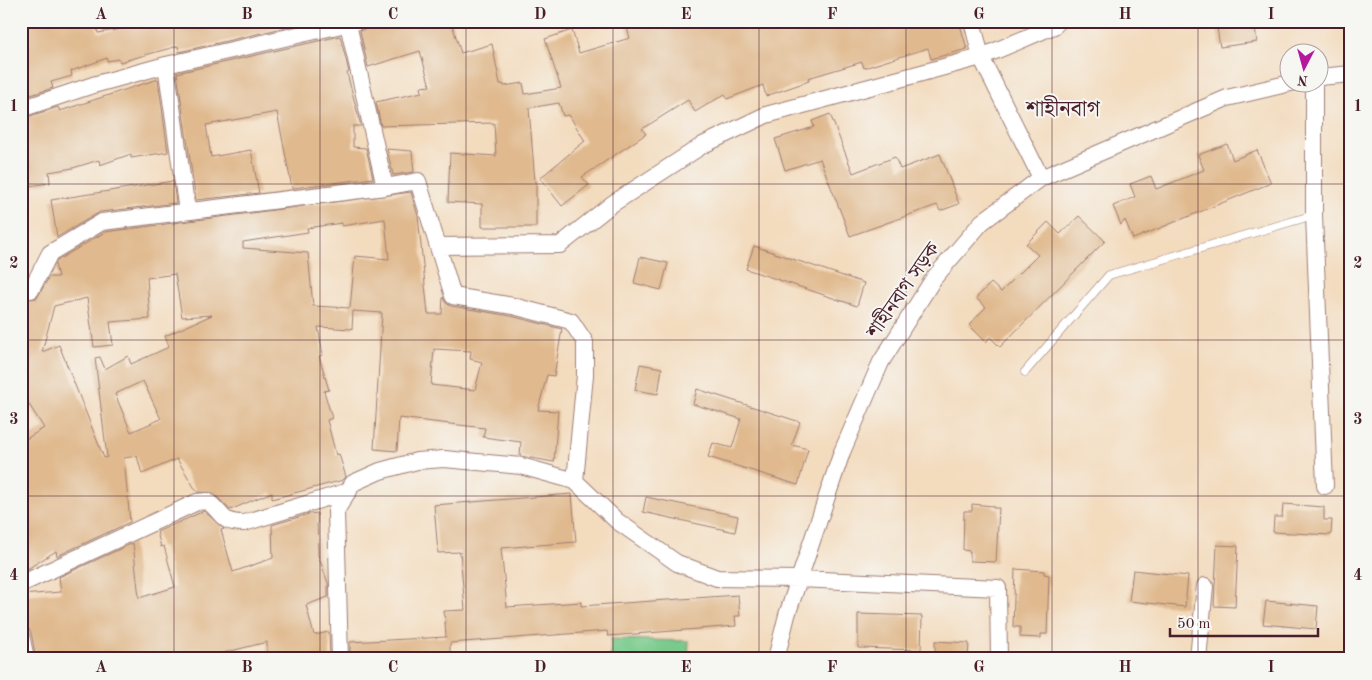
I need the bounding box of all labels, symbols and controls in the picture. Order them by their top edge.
text: A [95,7,107,23]
text: B [241,7,253,23]
text: C [388,7,398,23]
text: D [534,7,546,23]
text: E [680,7,692,23]
text: F [827,7,838,23]
text: G [973,7,985,23]
text: H [1118,7,1132,23]
text: I [1267,7,1275,23]
north arrow [1280,42,1330,92]
text: N [1296,72,1309,87]
district label: শাহীনবাগ [1025,95,1101,121]
text: 1 [9,99,19,115]
text: 1 [1353,99,1363,115]
street label: শাহীনবাগ সড়ক [860,237,945,343]
text: 2 [9,256,19,272]
text: 2 [1353,256,1363,272]
text: 3 [9,412,19,428]
text: 3 [1353,412,1363,428]
text: 4 [9,568,19,584]
text: 4 [1353,568,1363,584]
scale bar [1170,605,1317,637]
text: 50 m [1177,617,1211,632]
text: A [95,660,107,676]
text: B [241,660,253,676]
text: C [388,660,398,676]
text: D [534,660,546,676]
text: E [680,660,692,676]
text: F [827,660,838,676]
text: G [973,660,985,676]
text: H [1118,660,1132,676]
text: I [1267,660,1275,676]

